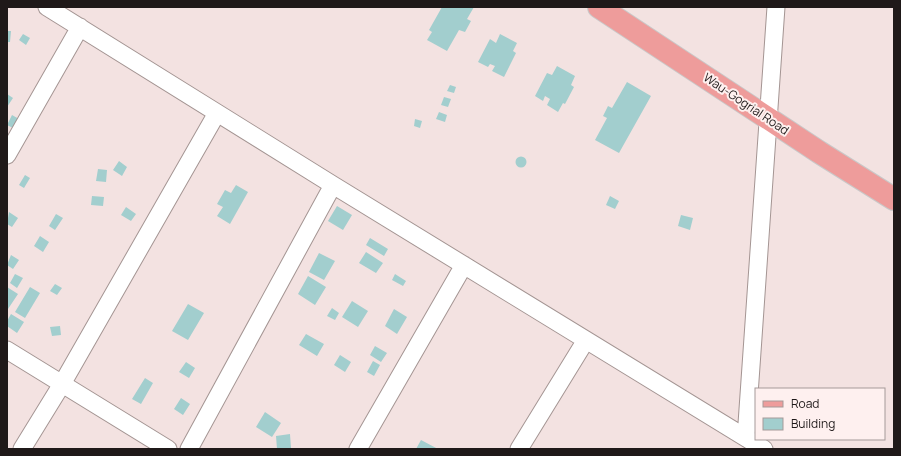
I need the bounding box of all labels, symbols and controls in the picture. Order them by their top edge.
street label: Wau-Gogrial Road [700,69,792,138]
legend [755,388,885,440]
text: Road [791,395,819,412]
text: Building [791,415,835,432]

